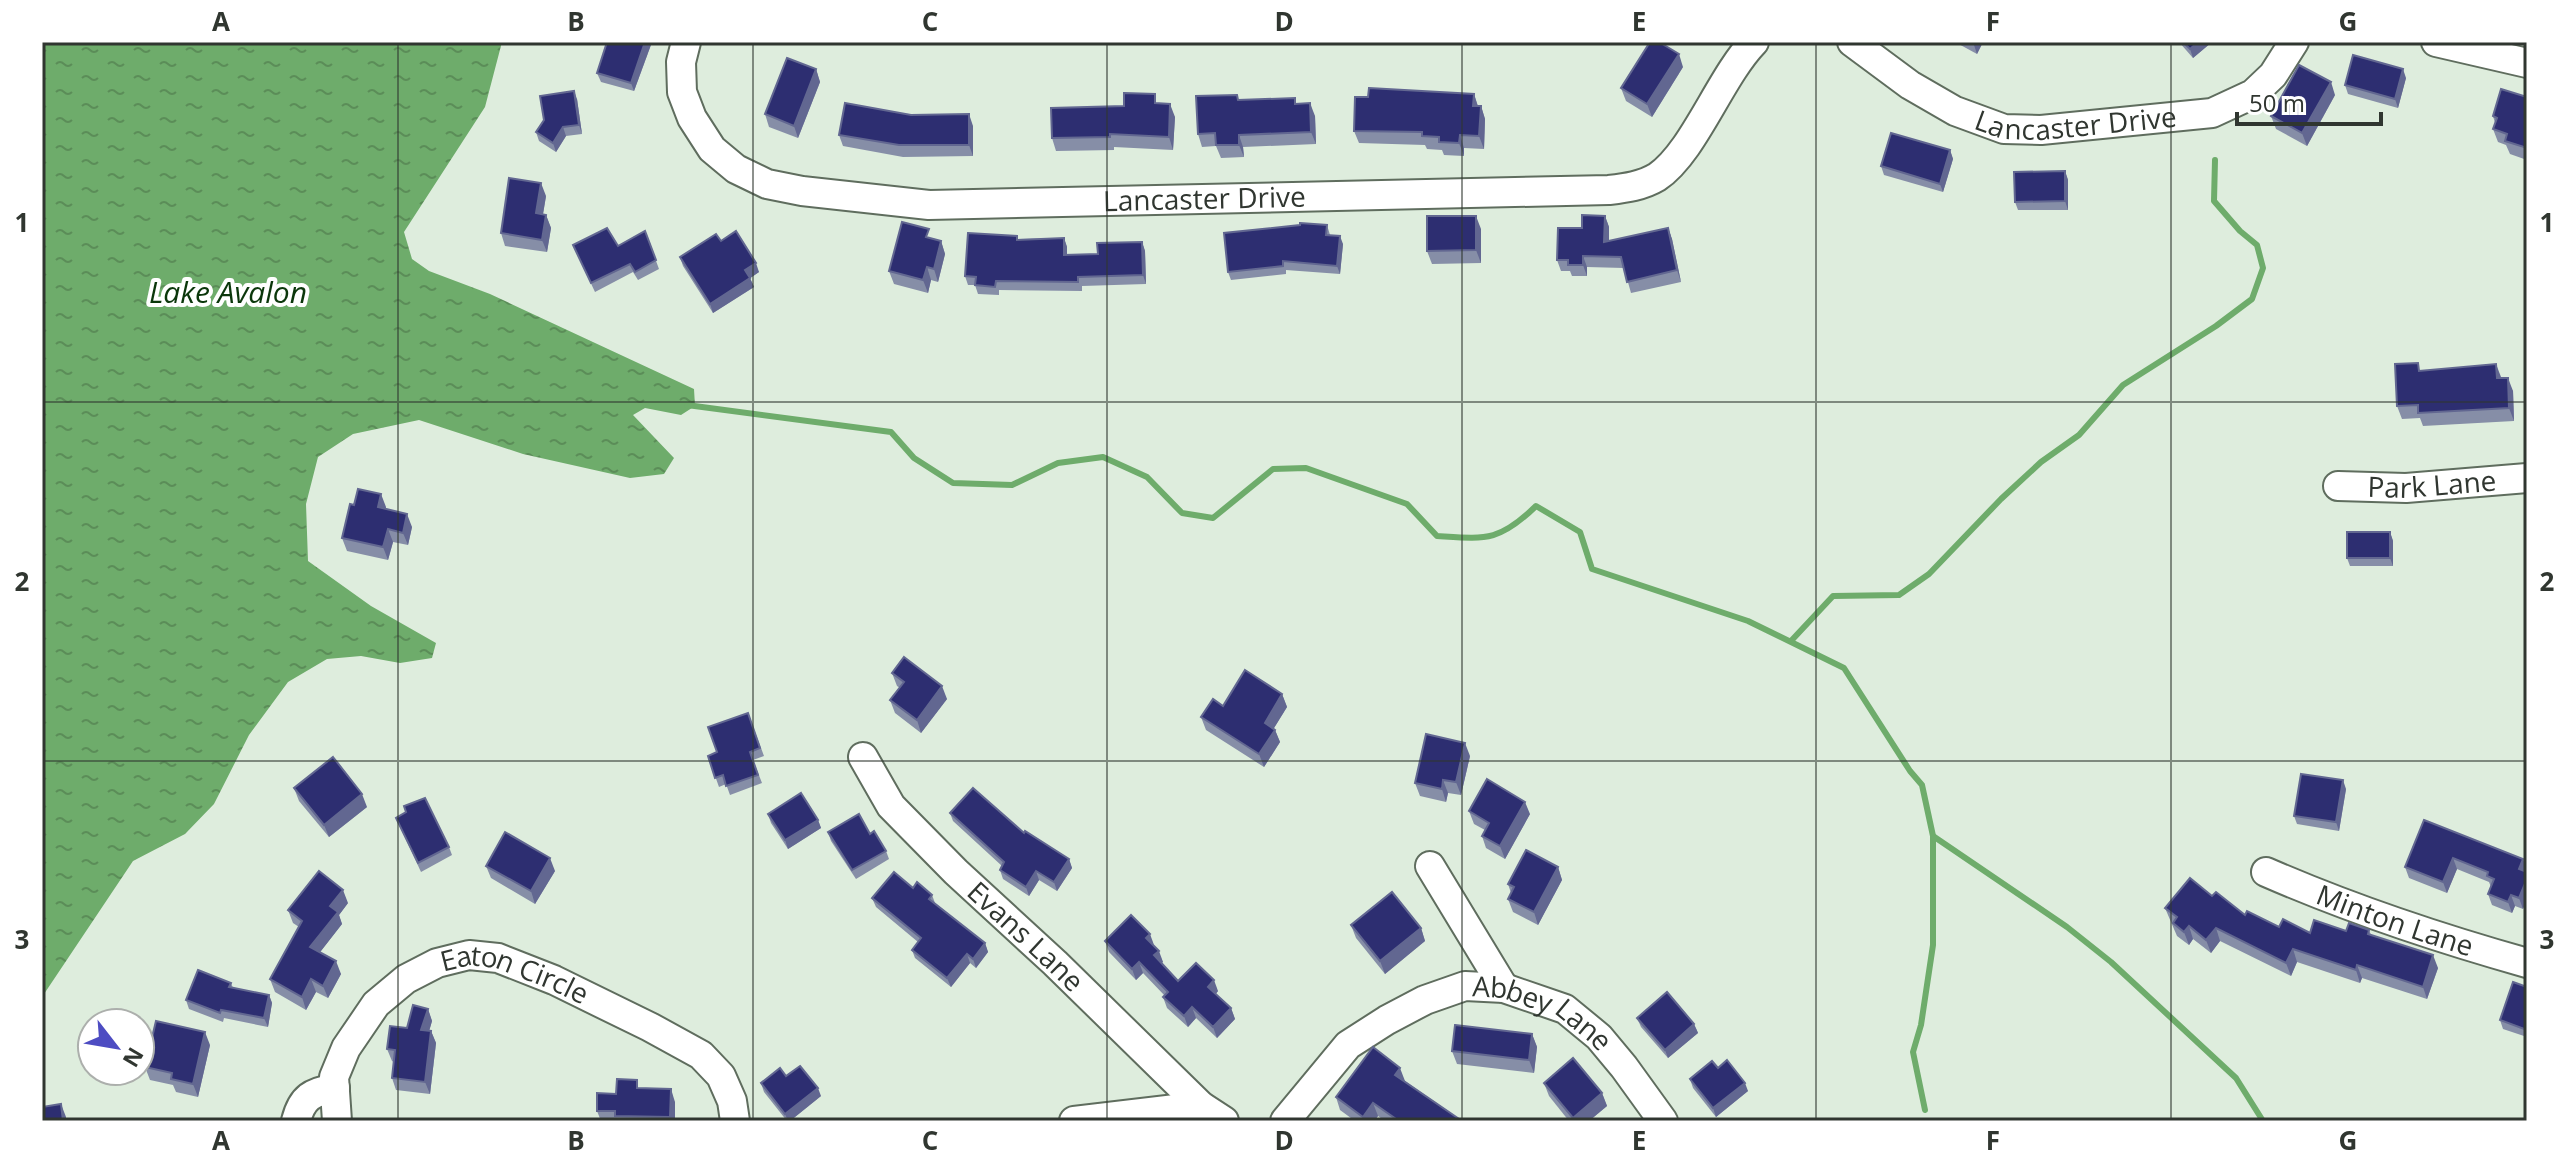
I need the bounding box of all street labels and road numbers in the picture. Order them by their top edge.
street label: Lancaster Drive [1970,97,2178,149]
street label: Lancaster Drive [1103,177,1306,219]
street label: Park Lane [2367,461,2498,506]
street label: Evans Lane [960,872,1093,999]
street label: Minton Lane [2311,875,2478,964]
street label: Eaton Circle [436,935,596,1012]
street label: Abbey Lane [1472,966,1622,1058]

